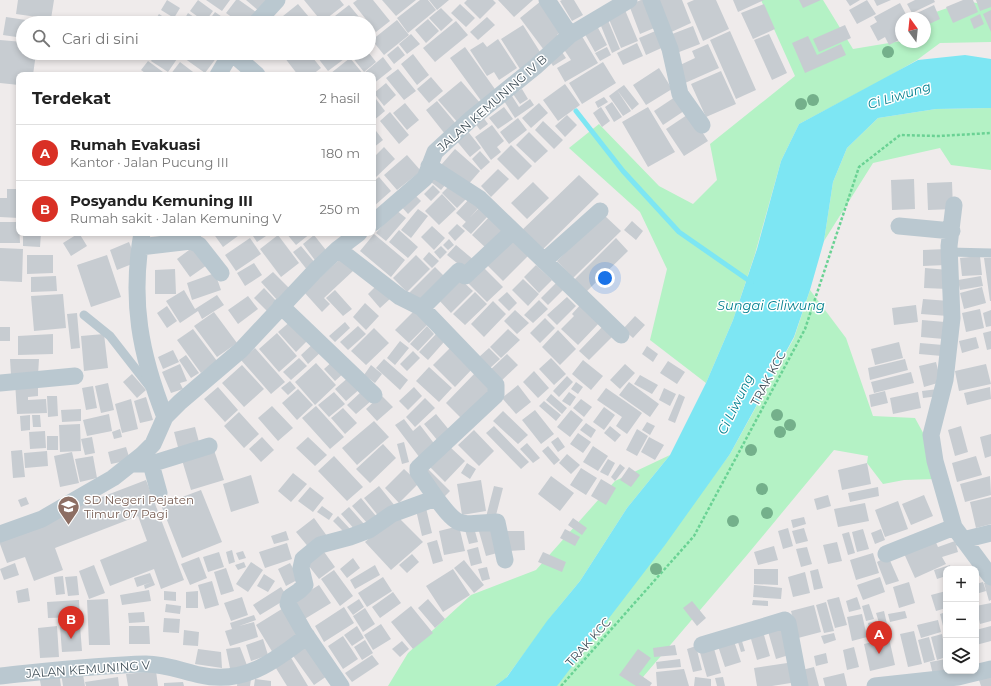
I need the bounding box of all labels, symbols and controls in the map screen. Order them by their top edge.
north arrow [895,12,931,48]
search box [16,16,376,60]
icon: search [30,27,52,49]
text: Cari di sini [62,29,139,48]
street label: JALAN KEMUNING IV B [433,51,550,155]
water label: Ci Liwung [865,78,933,112]
text: Terdekat [32,88,111,108]
text: 2 hasil [319,90,360,106]
text: Rumah Evakuasi [70,135,200,154]
text: A [40,145,50,161]
text: 180 m [321,145,360,161]
text: Kantor · Jalan Pucung III [70,154,229,170]
text: Posyandu Kemuning III [70,191,253,210]
text: B [40,201,50,217]
text: 250 m [319,201,360,217]
text: Rumah sakit · Jalan Kemuning V [70,210,282,226]
your location [595,268,615,288]
water label: Sungai Ciliwung [717,297,825,313]
street label: TRAK KCC [747,347,789,408]
water label: Ci Liwung [714,371,757,437]
place label: SD Negeri Pejaten Timur 07 Pagi [84,492,194,521]
school or university icon: SD Negeri Pejaten Timur 07 Pagi [56,493,82,526]
map controls [943,566,979,674]
button: + [943,566,979,602]
button: − [943,602,979,638]
pin: B [58,606,84,639]
street label: TRAK KCC [562,614,614,670]
pin: A [866,621,892,654]
button: layers [943,638,979,674]
street label: JALAN KEMUNING V [24,657,151,681]

